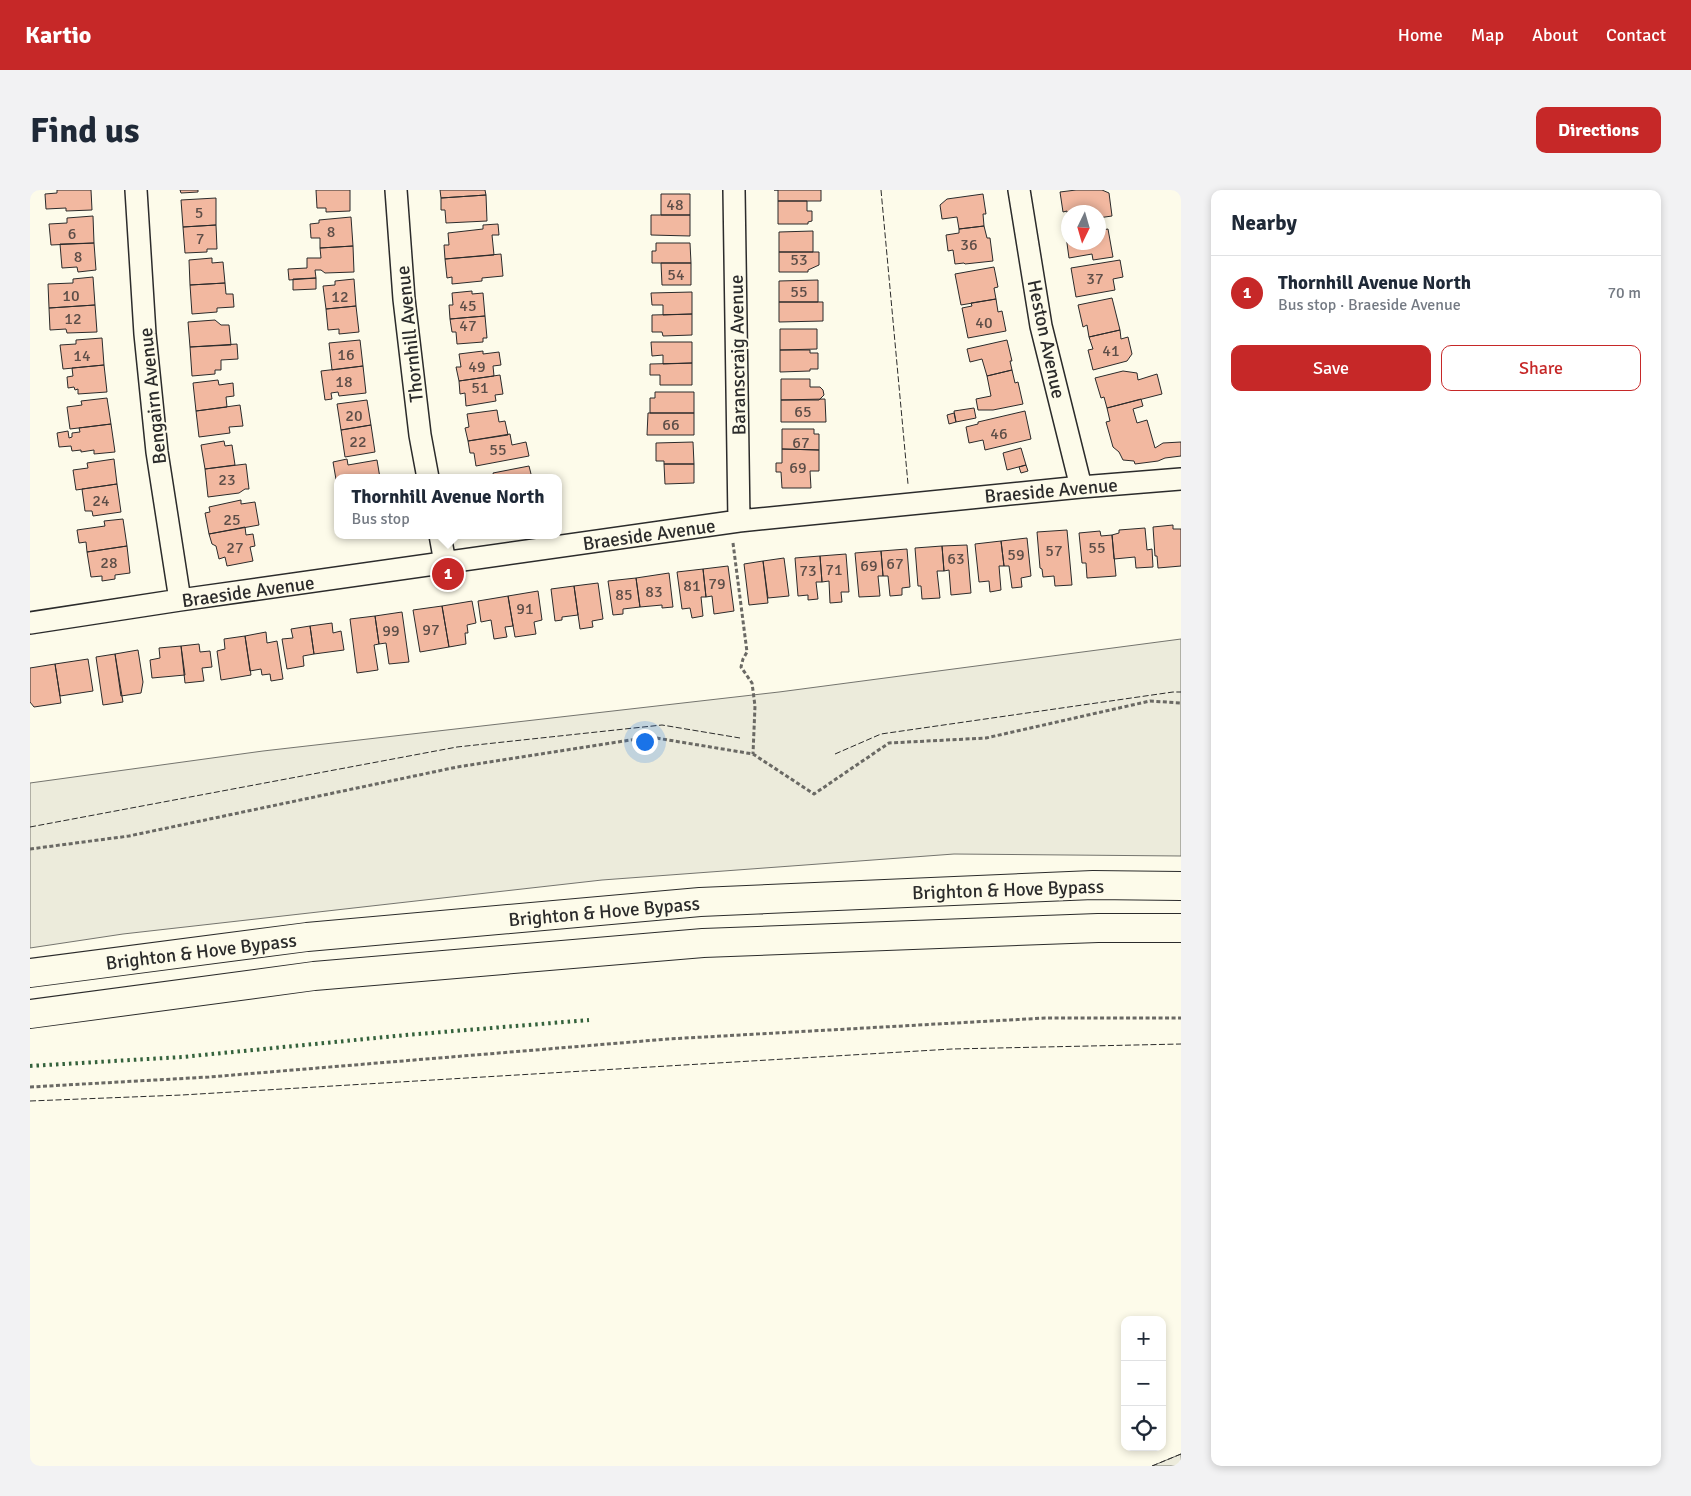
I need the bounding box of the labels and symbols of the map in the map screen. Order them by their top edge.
house number: 48 [666,195,684,215]
house number: 5 [195,203,203,223]
north arrow [1061,205,1106,250]
house number: 8 [327,222,335,242]
house number: 6 [68,224,76,244]
house number: 7 [196,229,204,249]
house number: 36 [960,235,978,255]
house number: 8 [74,247,82,267]
house number: 53 [790,250,808,270]
street label: Thornhill Avenue [391,265,429,403]
house number: 54 [667,265,685,285]
house number: 37 [1086,269,1104,289]
street label: Baranscraig Avenue [725,274,751,435]
street label: Heston Avenue [1022,278,1070,401]
house number: 55 [790,282,808,302]
house number: 10 [62,286,80,306]
house number: 12 [331,287,349,307]
house number: 45 [459,296,477,316]
house number: 12 [64,309,82,329]
house number: 40 [975,313,993,333]
house number: 47 [459,316,477,336]
street label: Bengairn Avenue [134,326,172,465]
house number: 41 [1102,341,1120,361]
house number: 16 [337,345,355,365]
house number: 14 [73,346,91,366]
house number: 49 [468,357,486,377]
house number: 18 [335,372,353,392]
house number: 51 [471,378,489,398]
house number: 65 [794,402,812,422]
house number: 20 [345,406,363,426]
house number: 66 [662,415,680,435]
house number: 46 [990,424,1008,444]
house number: 22 [349,432,367,452]
house number: 67 [792,433,810,453]
house number: 55 [489,440,507,460]
house number: 69 [789,458,807,478]
house number: 23 [218,470,236,490]
street label: Braeside Avenue [983,473,1119,509]
house number: 24 [92,491,110,511]
house number: 25 [223,510,241,530]
street label: Braeside Avenue [581,514,717,556]
house number: 27 [226,538,244,558]
house number: 55 [1088,538,1106,558]
house number: 57 [1045,541,1063,561]
house number: 59 [1007,545,1025,565]
house number: 63 [947,549,965,569]
house number: 28 [100,553,118,573]
house number: 67 [886,554,904,574]
pin: 1 [432,555,464,593]
house number: 69 [860,556,878,576]
house number: 71 [825,560,843,580]
house number: 73 [799,561,817,581]
street label: Braeside Avenue [180,571,316,613]
house number: 79 [708,574,726,594]
house number: 81 [683,576,701,596]
house number: 83 [645,582,663,602]
house number: 85 [615,585,633,605]
house number: 91 [516,599,534,619]
house number: 97 [422,620,440,640]
house number: 99 [382,621,400,641]
your location [632,729,658,755]
street label: Brighton & Hove Bypass [912,875,1104,905]
street label: Brighton & Hove Bypass [507,892,701,932]
street label: Brighton & Hove Bypass [104,928,298,976]

